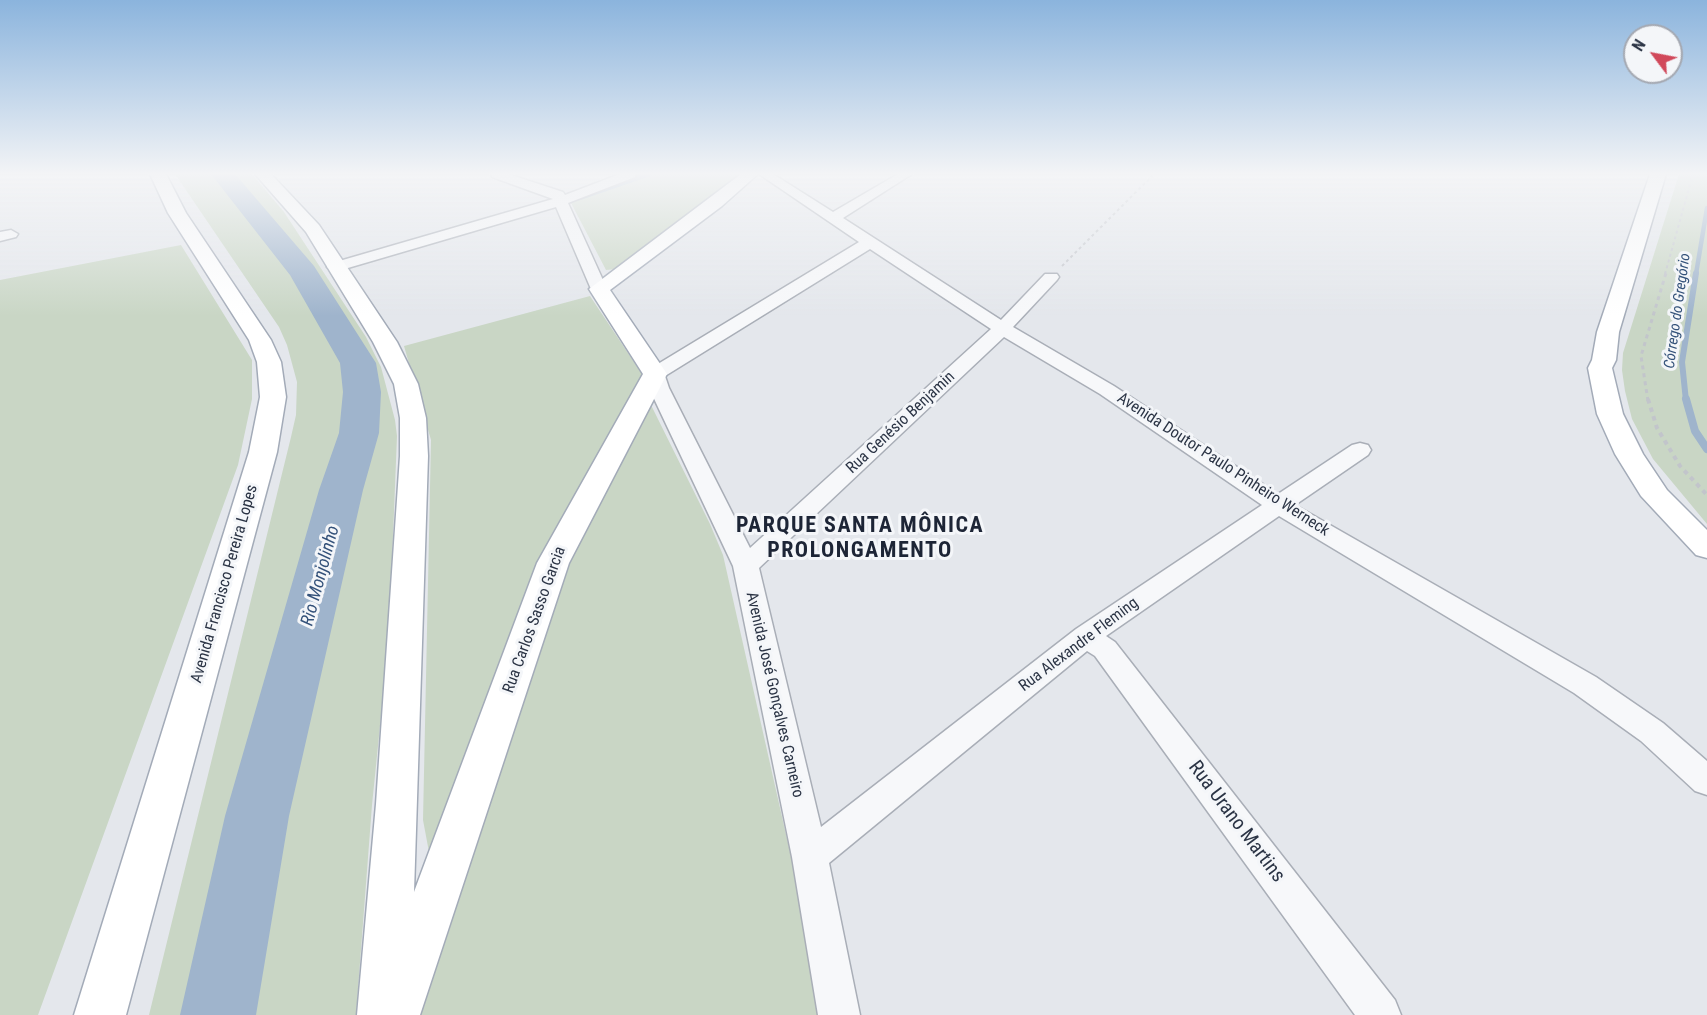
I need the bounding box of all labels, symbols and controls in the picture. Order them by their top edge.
north arrow [1623,24,1683,84]
text: N [1628,36,1650,54]
water label: Córrego do Gregório [1661,252,1695,370]
street label: Rua Genésio Benjamin [843,368,959,478]
street label: Avenida Doutor Paulo Pinheiro Werneck [1113,389,1333,541]
street label: Avenida Francisco Pereira Lopes [188,483,262,685]
district label: PARQUE SANTA MÔNICA PROLONGAMENTO [736,513,984,564]
water label: Rio Monjolinho [297,524,345,628]
street label: Rua Carlos Sasso Garcia [500,544,570,696]
street label: Avenida José Gonçalves Carneiro [741,590,807,800]
street label: Rua Alexandre Fleming [1016,594,1142,696]
street label: Rua Urano Martins [1183,757,1289,887]

